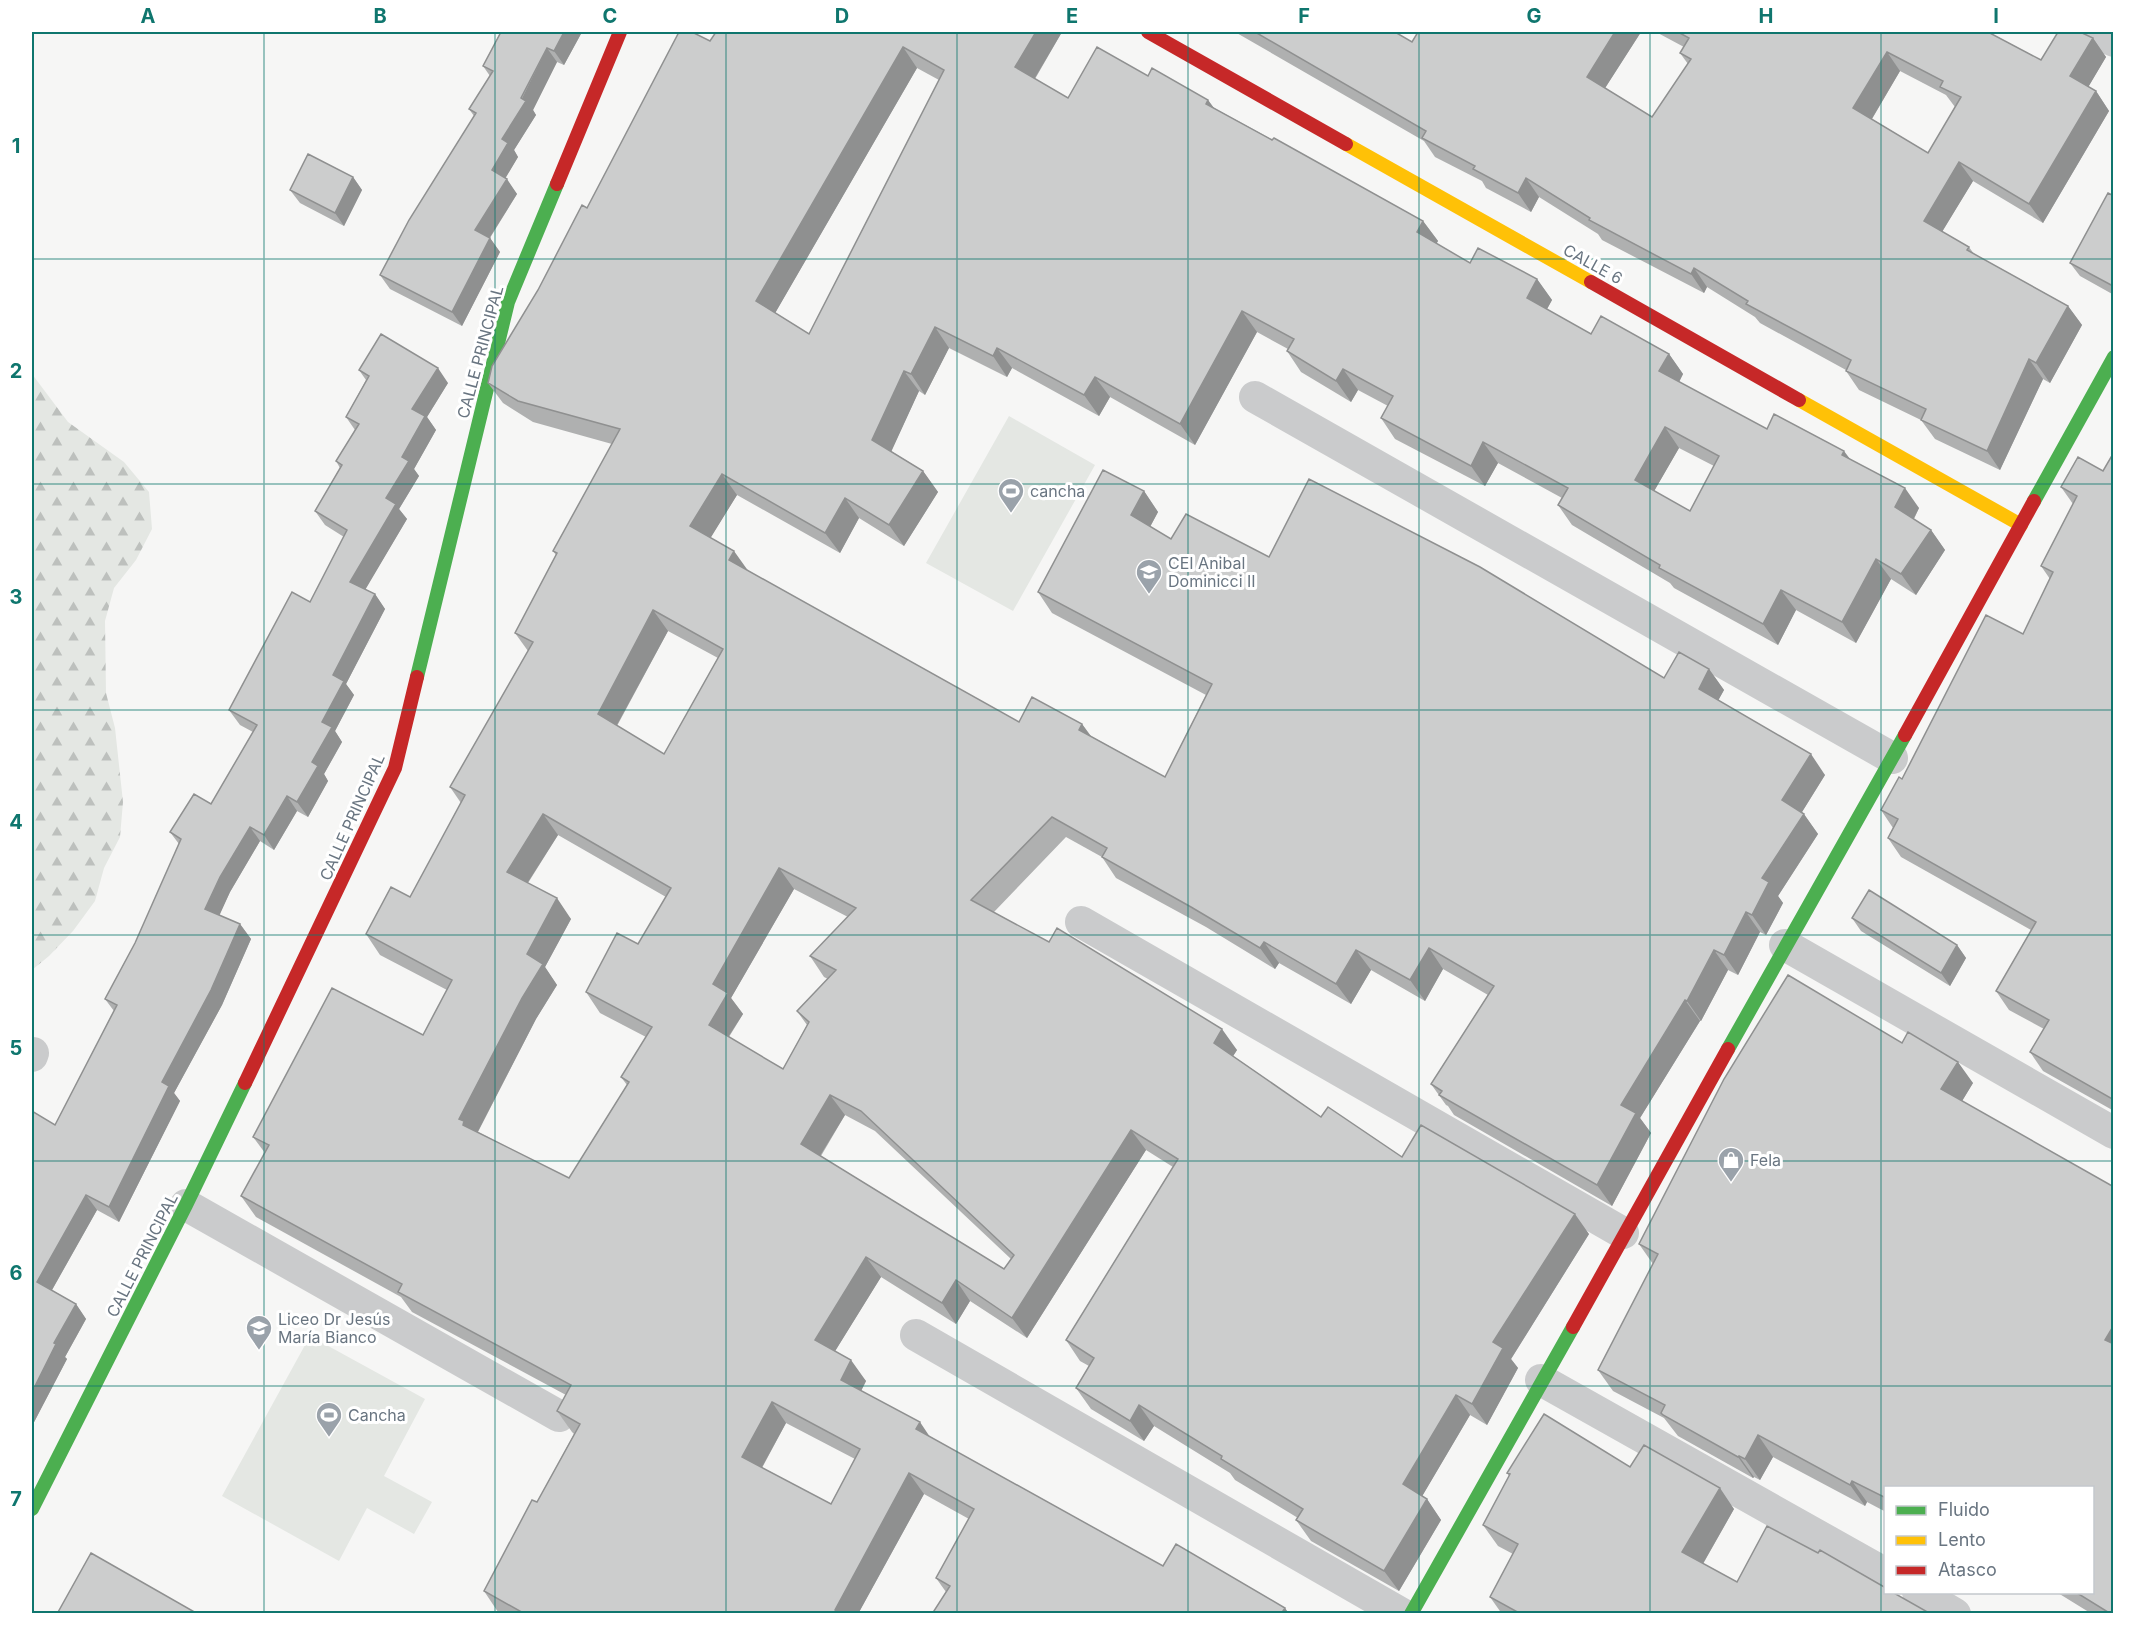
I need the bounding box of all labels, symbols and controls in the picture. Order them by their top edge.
text: A [141,4,156,28]
text: B [373,4,387,28]
text: C [603,4,617,28]
text: D [835,4,849,28]
text: E [1066,4,1078,28]
text: F [1298,4,1310,28]
text: G [1526,4,1542,28]
text: H [1759,4,1773,28]
text: I [1993,4,1999,28]
text: 1 [12,134,20,158]
street label: CALLE 6 [1560,240,1626,288]
street label: CALLE PRINCIPAL [453,283,507,421]
text: 2 [10,359,22,383]
sports icon: cancha [996,476,1026,514]
place label: cancha [1030,481,1085,501]
place label: CEI Anibal Dominicci II [1168,553,1256,591]
school or university icon: CEI Anibal Dominicci II [1134,557,1164,595]
text: 3 [10,585,22,609]
street label: CALLE PRINCIPAL [315,751,389,883]
text: 4 [9,810,23,834]
text: 5 [10,1036,22,1060]
shop icon: Fela [1716,1145,1746,1183]
place label: Fela [1750,1150,1781,1170]
street label: CALLE PRINCIPAL [102,1190,182,1320]
text: 6 [10,1261,23,1285]
place label: Liceo Dr Jesús María Bianco [278,1309,390,1347]
school or university icon: Liceo Dr Jesús María Bianco [244,1313,274,1351]
sports icon: Cancha [314,1400,344,1438]
place label: Cancha [348,1405,406,1425]
legend [1884,1486,2094,1594]
text: 7 [10,1487,22,1511]
text: Fluido [1938,1499,1990,1520]
text: Lento [1938,1529,1986,1550]
text: Atasco [1938,1559,1997,1580]

